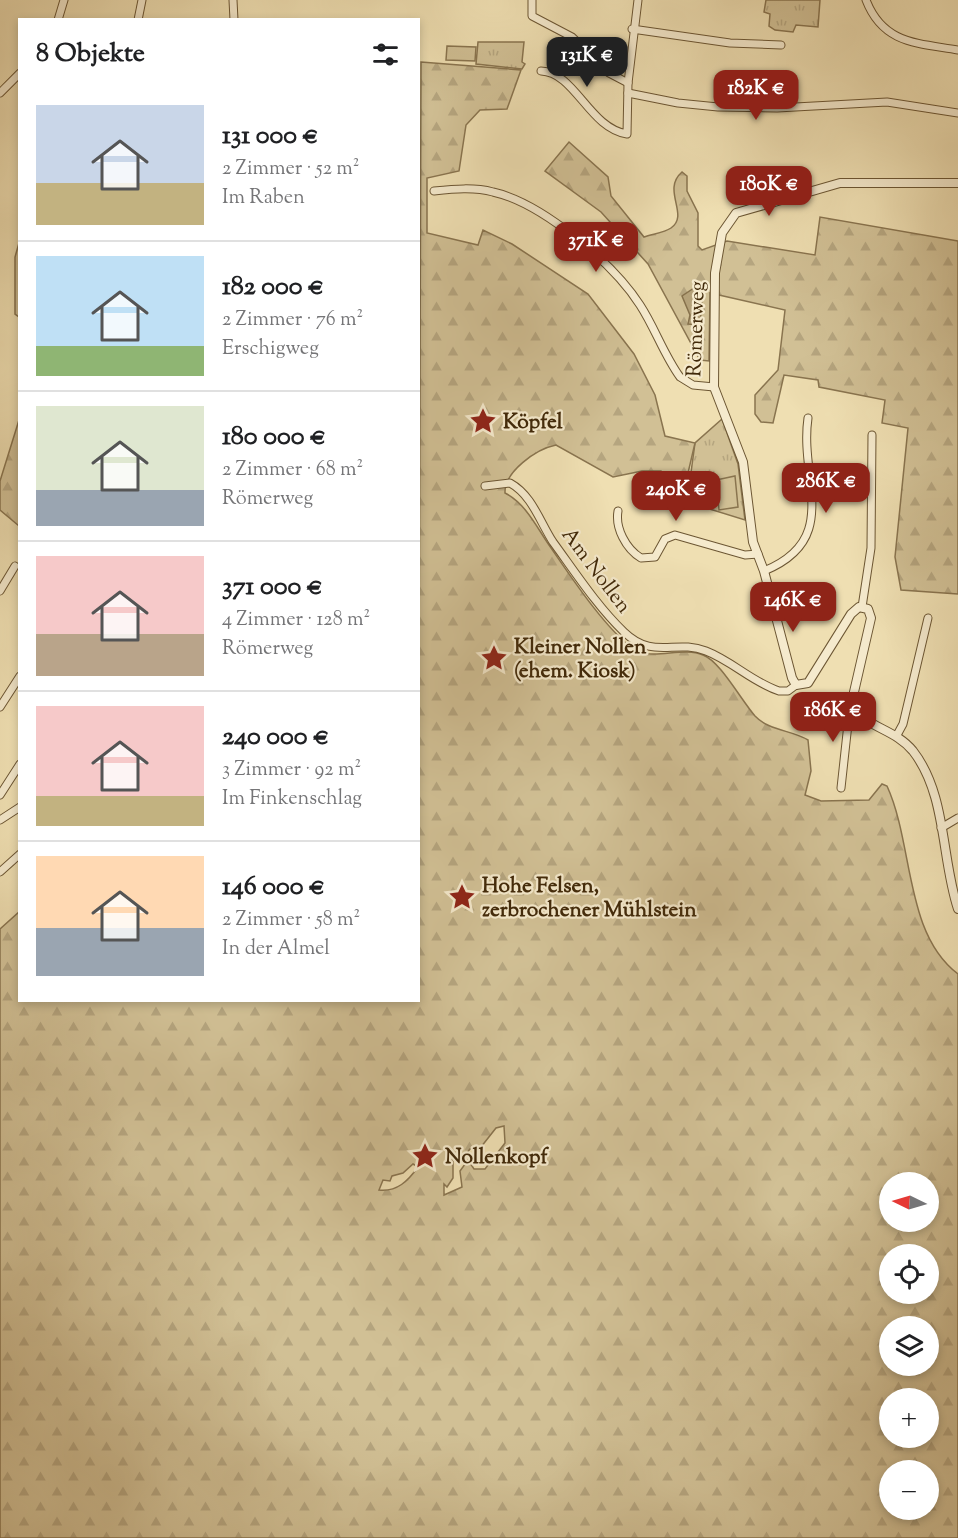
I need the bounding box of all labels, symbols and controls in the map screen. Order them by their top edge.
text: 8 Objekte [36,36,145,73]
pin: 131K € [538,37,636,88]
icon: filters [369,38,402,71]
text: 131K € [561,42,613,71]
pin: 182K € [707,70,805,121]
text: 182K € [728,75,784,104]
text: 131 000 € [222,118,319,155]
icon: home [84,129,156,201]
text: 2 Zimmer · 52 m² [222,155,360,184]
pin: 180K € [720,166,818,217]
text: 180K € [740,171,798,200]
text: Im Raben [222,184,305,213]
pin: 371K € [547,222,645,273]
text: 371K € [568,227,624,256]
text: 182 000 € [222,269,324,306]
icon: home [84,280,156,352]
street label: Römerweg [680,281,714,378]
text: 2 Zimmer · 76 m² [222,306,363,335]
text: Erschigweg [222,335,319,364]
place icon: Köpfel [468,406,498,436]
place label: Köpfel [503,408,563,438]
text: 180 000 € [222,419,326,456]
icon: home [84,430,156,502]
text: 2 Zimmer · 68 m² [222,456,363,485]
pin: 286K € [777,463,875,514]
text: 286K € [796,468,856,497]
pin: 240K € [627,471,725,522]
text: 240K € [646,476,706,505]
text: Römerweg [222,485,313,514]
street label: Am Nollen [553,522,638,620]
text: 371 000 € [222,569,323,606]
icon: home [84,580,156,652]
pin: 146K € [744,582,842,633]
text: 146K € [764,587,822,616]
text: 4 Zimmer · 128 m² [222,606,370,635]
place label: Kleiner Nollen (ehem. Kiosk) [514,633,647,687]
text: Römerweg [222,635,313,664]
place icon: Kleiner Nollen (ehem. Kiosk) [479,643,509,673]
pin: 186K € [784,692,882,743]
text: 186K € [804,697,862,726]
text: 240 000 € [222,719,329,756]
icon: home [84,730,156,802]
text: 3 Zimmer · 92 m² [222,756,361,785]
text: Im Finkenschlag [222,785,362,814]
text: 146 000 € [222,869,325,906]
place label: Hohe Felsen, zerbrochener Mühlstein [482,872,697,926]
icon: home [84,880,156,952]
place icon: Hohe Felsen, zerbrochener Mühlstein [447,882,477,912]
text: 2 Zimmer · 58 m² [222,906,360,935]
text: In der Almel [222,935,330,964]
place icon: Nollenkopf [410,1141,440,1171]
place label: Nollenkopf [445,1143,550,1173]
north arrow [879,1172,939,1232]
map controls [879,1172,939,1520]
button: locate [879,1244,939,1304]
button: layers [879,1316,939,1376]
button: + [879,1388,939,1448]
button: − [879,1460,939,1520]

